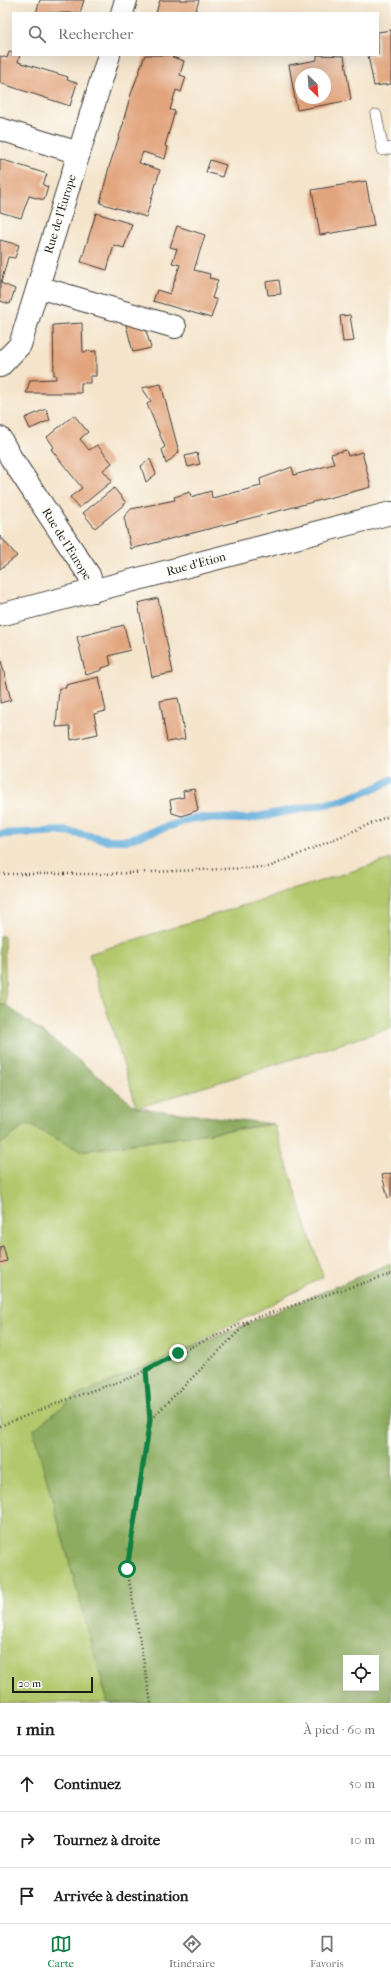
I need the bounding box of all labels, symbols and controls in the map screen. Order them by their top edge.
search box [12,12,379,56]
icon: search [26,23,48,45]
text: Rechercher [58,25,133,43]
north arrow [295,68,331,104]
street label: Rue de l'Europe [41,173,79,255]
street label: Rue de l'Europe [39,505,95,583]
street label: Rue d'Etion [165,549,227,579]
route end [169,1344,187,1362]
route start [118,1560,136,1578]
map controls [343,1655,379,1691]
button: locate [343,1655,379,1691]
scale bar [12,1675,93,1694]
text: 20 m [18,1677,41,1690]
text: 1 min [16,1719,55,1739]
text: À pied · 60 m [304,1722,375,1737]
icon: ahead [16,1773,38,1795]
text: Continuez [54,1775,121,1793]
text: 50 m [349,1776,375,1791]
icon: right [16,1829,38,1851]
text: Tournez à droite [54,1831,160,1849]
text: 10 m [350,1832,375,1847]
icon: arrive [16,1885,38,1907]
text: Arrivée à destination [54,1887,189,1905]
tab: Carte [47,1933,74,1970]
tab: Itinéraire [169,1933,215,1970]
tab: Favoris [310,1933,344,1970]

